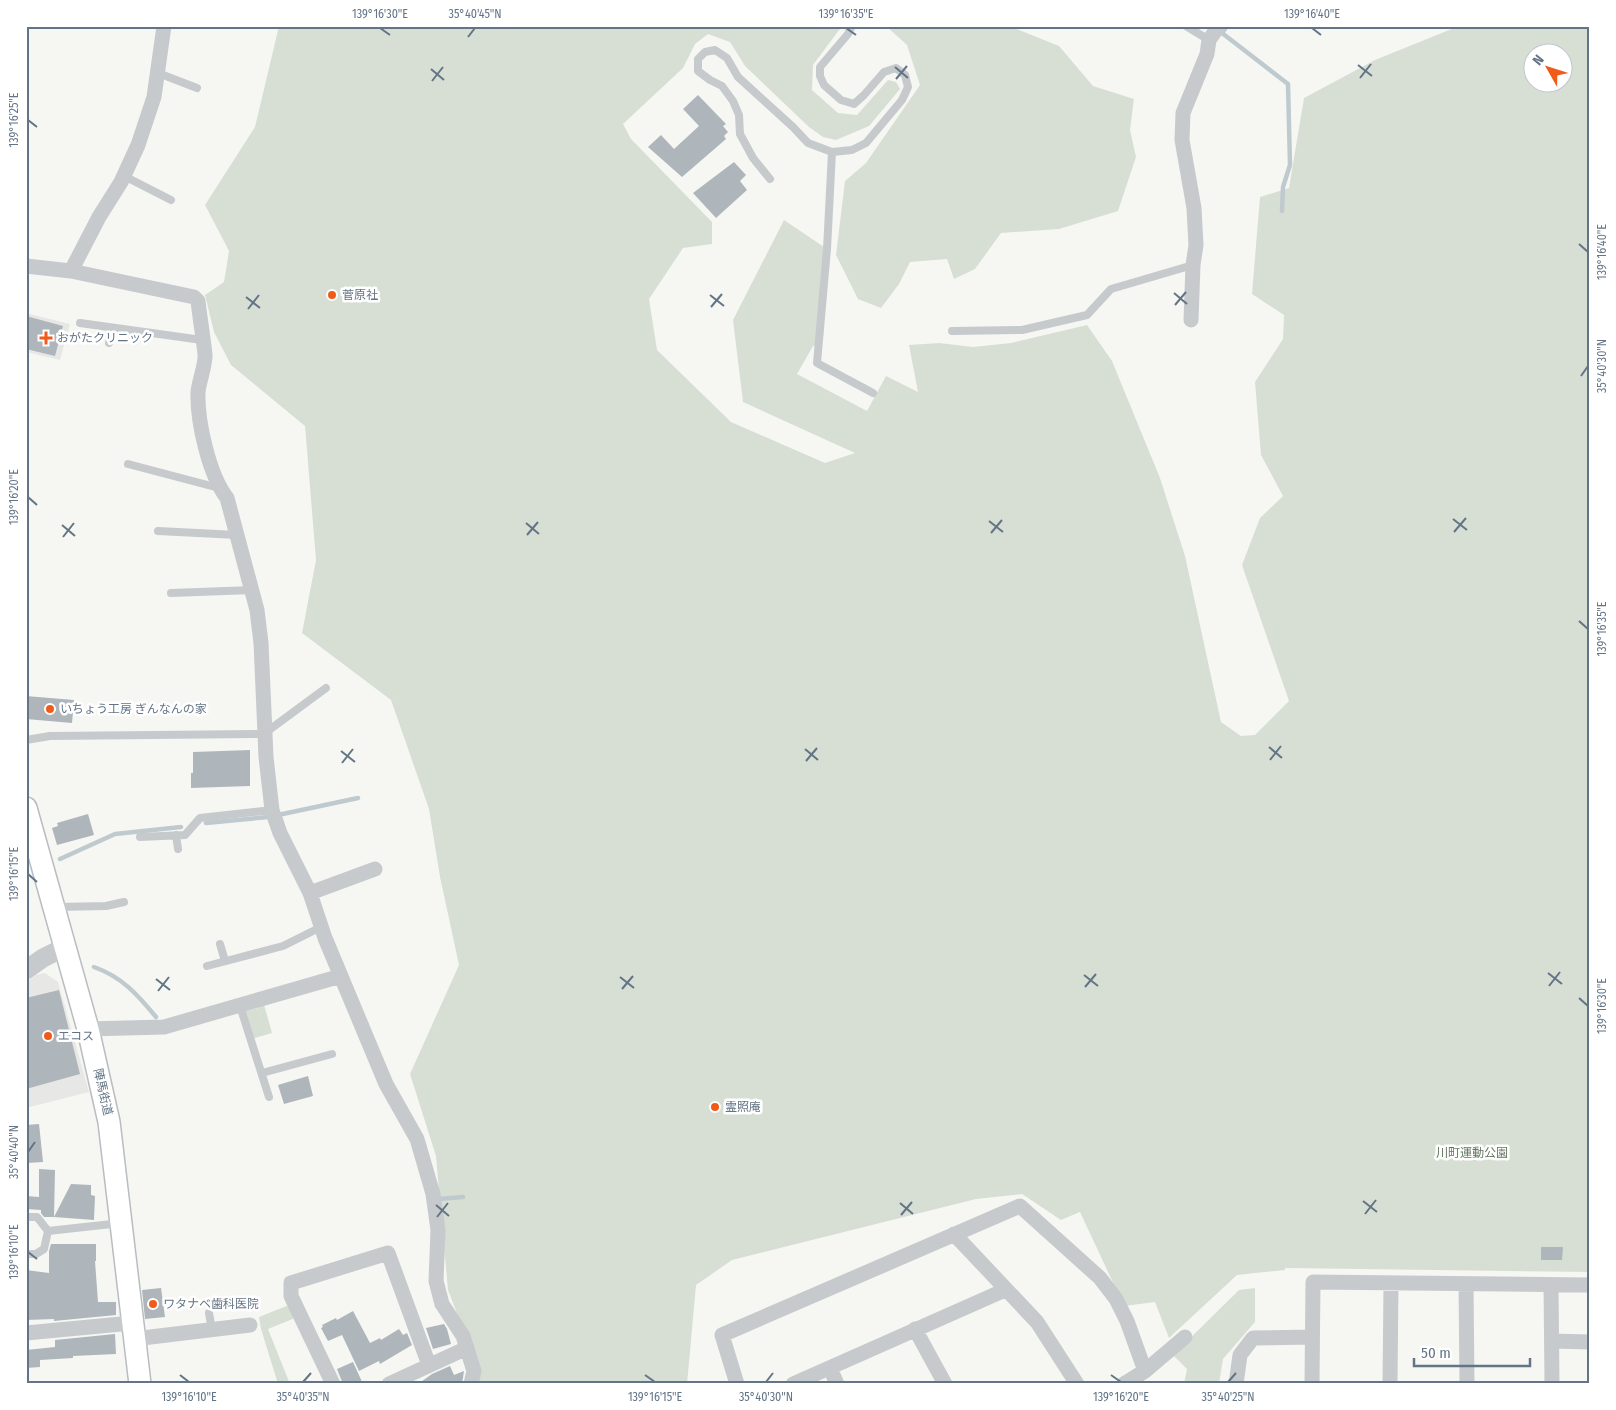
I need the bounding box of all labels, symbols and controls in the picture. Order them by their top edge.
text: 139°16'30"E [352,7,408,21]
text: 35°40'45"N [449,7,501,21]
text: 139°16'35"E [819,7,874,21]
text: 139°16'40"E [1284,7,1340,21]
north arrow [1524,42,1574,92]
text: N [1529,52,1548,69]
text: 139°16'25"E [7,92,21,147]
text: 139°16'40"E [1595,224,1609,280]
place label: 菅原社 [342,288,378,302]
marker: 菅原社 [326,289,338,301]
marker: おがたクリニック [39,331,53,345]
place label: おがたクリニック [57,331,153,345]
text: 35°40'30"N [1595,339,1609,393]
text: 139°16'20"E [7,469,21,525]
text: 139°16'35"E [1595,601,1609,656]
place label: いちょう工房 ぎんなんの家 [60,702,207,716]
marker: いちょう工房 ぎんなんの家 [44,703,56,715]
text: 139°16'15"E [7,847,21,901]
text: 139°16'30"E [1595,978,1609,1034]
place label: エコス [58,1029,94,1043]
marker: エコス [42,1030,54,1042]
street label: 陣馬街道 [91,1067,115,1117]
place label: 霊照庵 [725,1100,761,1114]
marker: 霊照庵 [709,1101,721,1113]
text: 35°40'40"N [7,1125,21,1179]
park label: 川町運動公園 [1436,1146,1508,1160]
text: 139°16'10"E [7,1224,21,1280]
place label: ワタナベ歯科医院 [163,1297,259,1311]
marker: ワタナベ歯科医院 [147,1298,159,1310]
scale bar [1414,1335,1530,1367]
text: 50 m [1421,1344,1451,1362]
text: 139°16'10"E [161,1390,217,1404]
text: 35°40'35"N [276,1390,330,1404]
text: 139°16'15"E [628,1390,682,1404]
text: 35°40'30"N [739,1390,793,1404]
text: 139°16'20"E [1093,1390,1149,1404]
text: 35°40'25"N [1201,1390,1255,1404]

